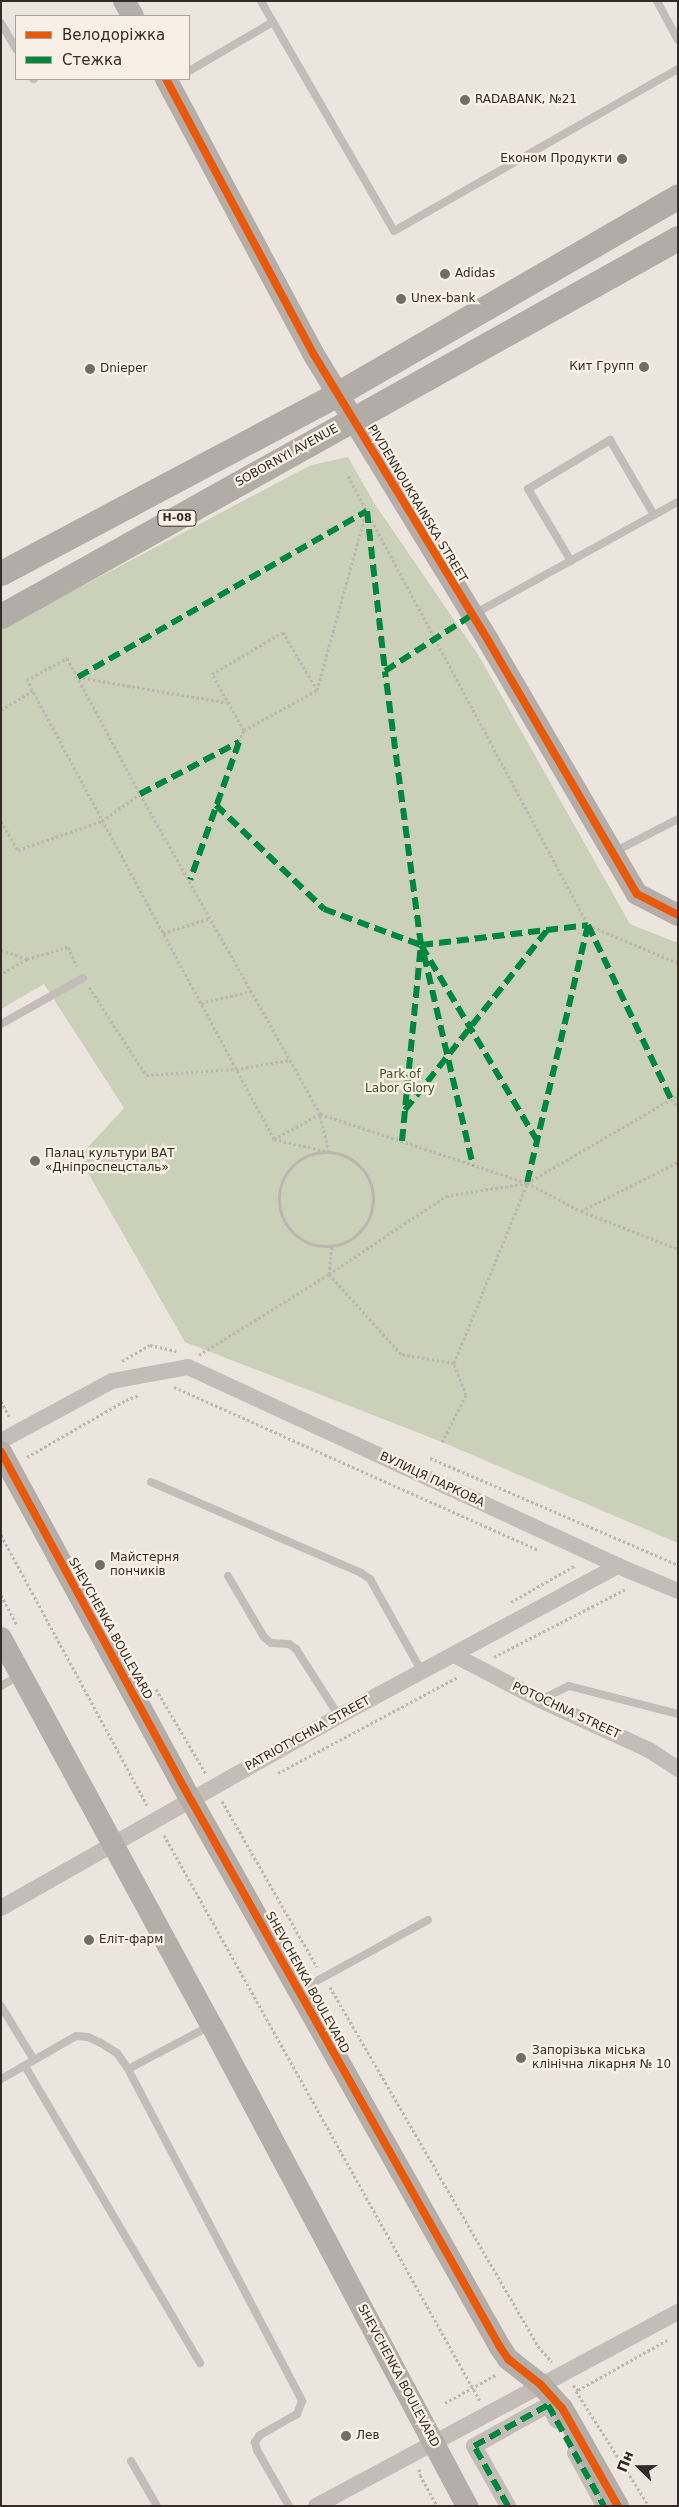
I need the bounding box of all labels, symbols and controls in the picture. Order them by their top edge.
legend [15,15,190,80]
text: Велодоріжка [62,26,165,44]
text: Стежка [62,51,122,69]
place label: RADABANK, №21 [475,93,577,107]
marker: RADABANK, №21 [459,94,471,106]
place label: Економ Продукти [500,152,612,166]
marker: Економ Продукти [616,153,628,165]
place label: Adidas [455,267,495,281]
marker: Adidas [439,268,451,280]
place label: Unex-bank [411,292,476,306]
marker: Unex-bank [395,293,407,305]
place label: Кит Групп [569,360,634,374]
marker: Кит Групп [638,361,650,373]
place label: Dnieper [100,362,147,376]
marker: Dnieper [84,363,96,375]
street label: SOBORNYI AVENUE [233,422,341,490]
street label: PIVDENNOUKRAINSKA STREET [364,422,470,586]
road number: Н-08 [157,509,197,526]
park label: Park of Labor Glory [365,1068,435,1096]
place label: Палац культури ВАТ «Дніпроспецсталь» [45,1147,175,1175]
marker: Палац культури ВАТ «Дніпроспецсталь» [29,1155,41,1167]
street label: ВУЛИЦЯ ПАРКОВА [377,1449,487,1511]
place label: Майстерня пончиків [110,1551,179,1579]
street label: SHEVCHENKA BOULEVARD [65,1556,155,1702]
marker: Майстерня пончиків [94,1559,106,1571]
street label: POTOCHNA STREET [510,1680,622,1742]
street label: PATRIOTYCHNA STREET [243,1694,373,1774]
street label: SHEVCHENKA BOULEVARD [262,1910,352,2056]
place label: Еліт-фарм [99,1933,163,1947]
marker: Еліт-фарм [83,1934,95,1946]
place label: Запорізька міська клінічна лікарня № 10 [532,2044,671,2072]
marker: Запорізька міська клінічна лікарня № 10 [514,2051,528,2065]
street label: SHEVCHENKA BOULEVARD [354,2302,442,2450]
place label: Лев [356,2429,379,2443]
marker: Лев [340,2430,352,2442]
north arrow [614,2442,664,2492]
text: Пн [614,2448,637,2474]

